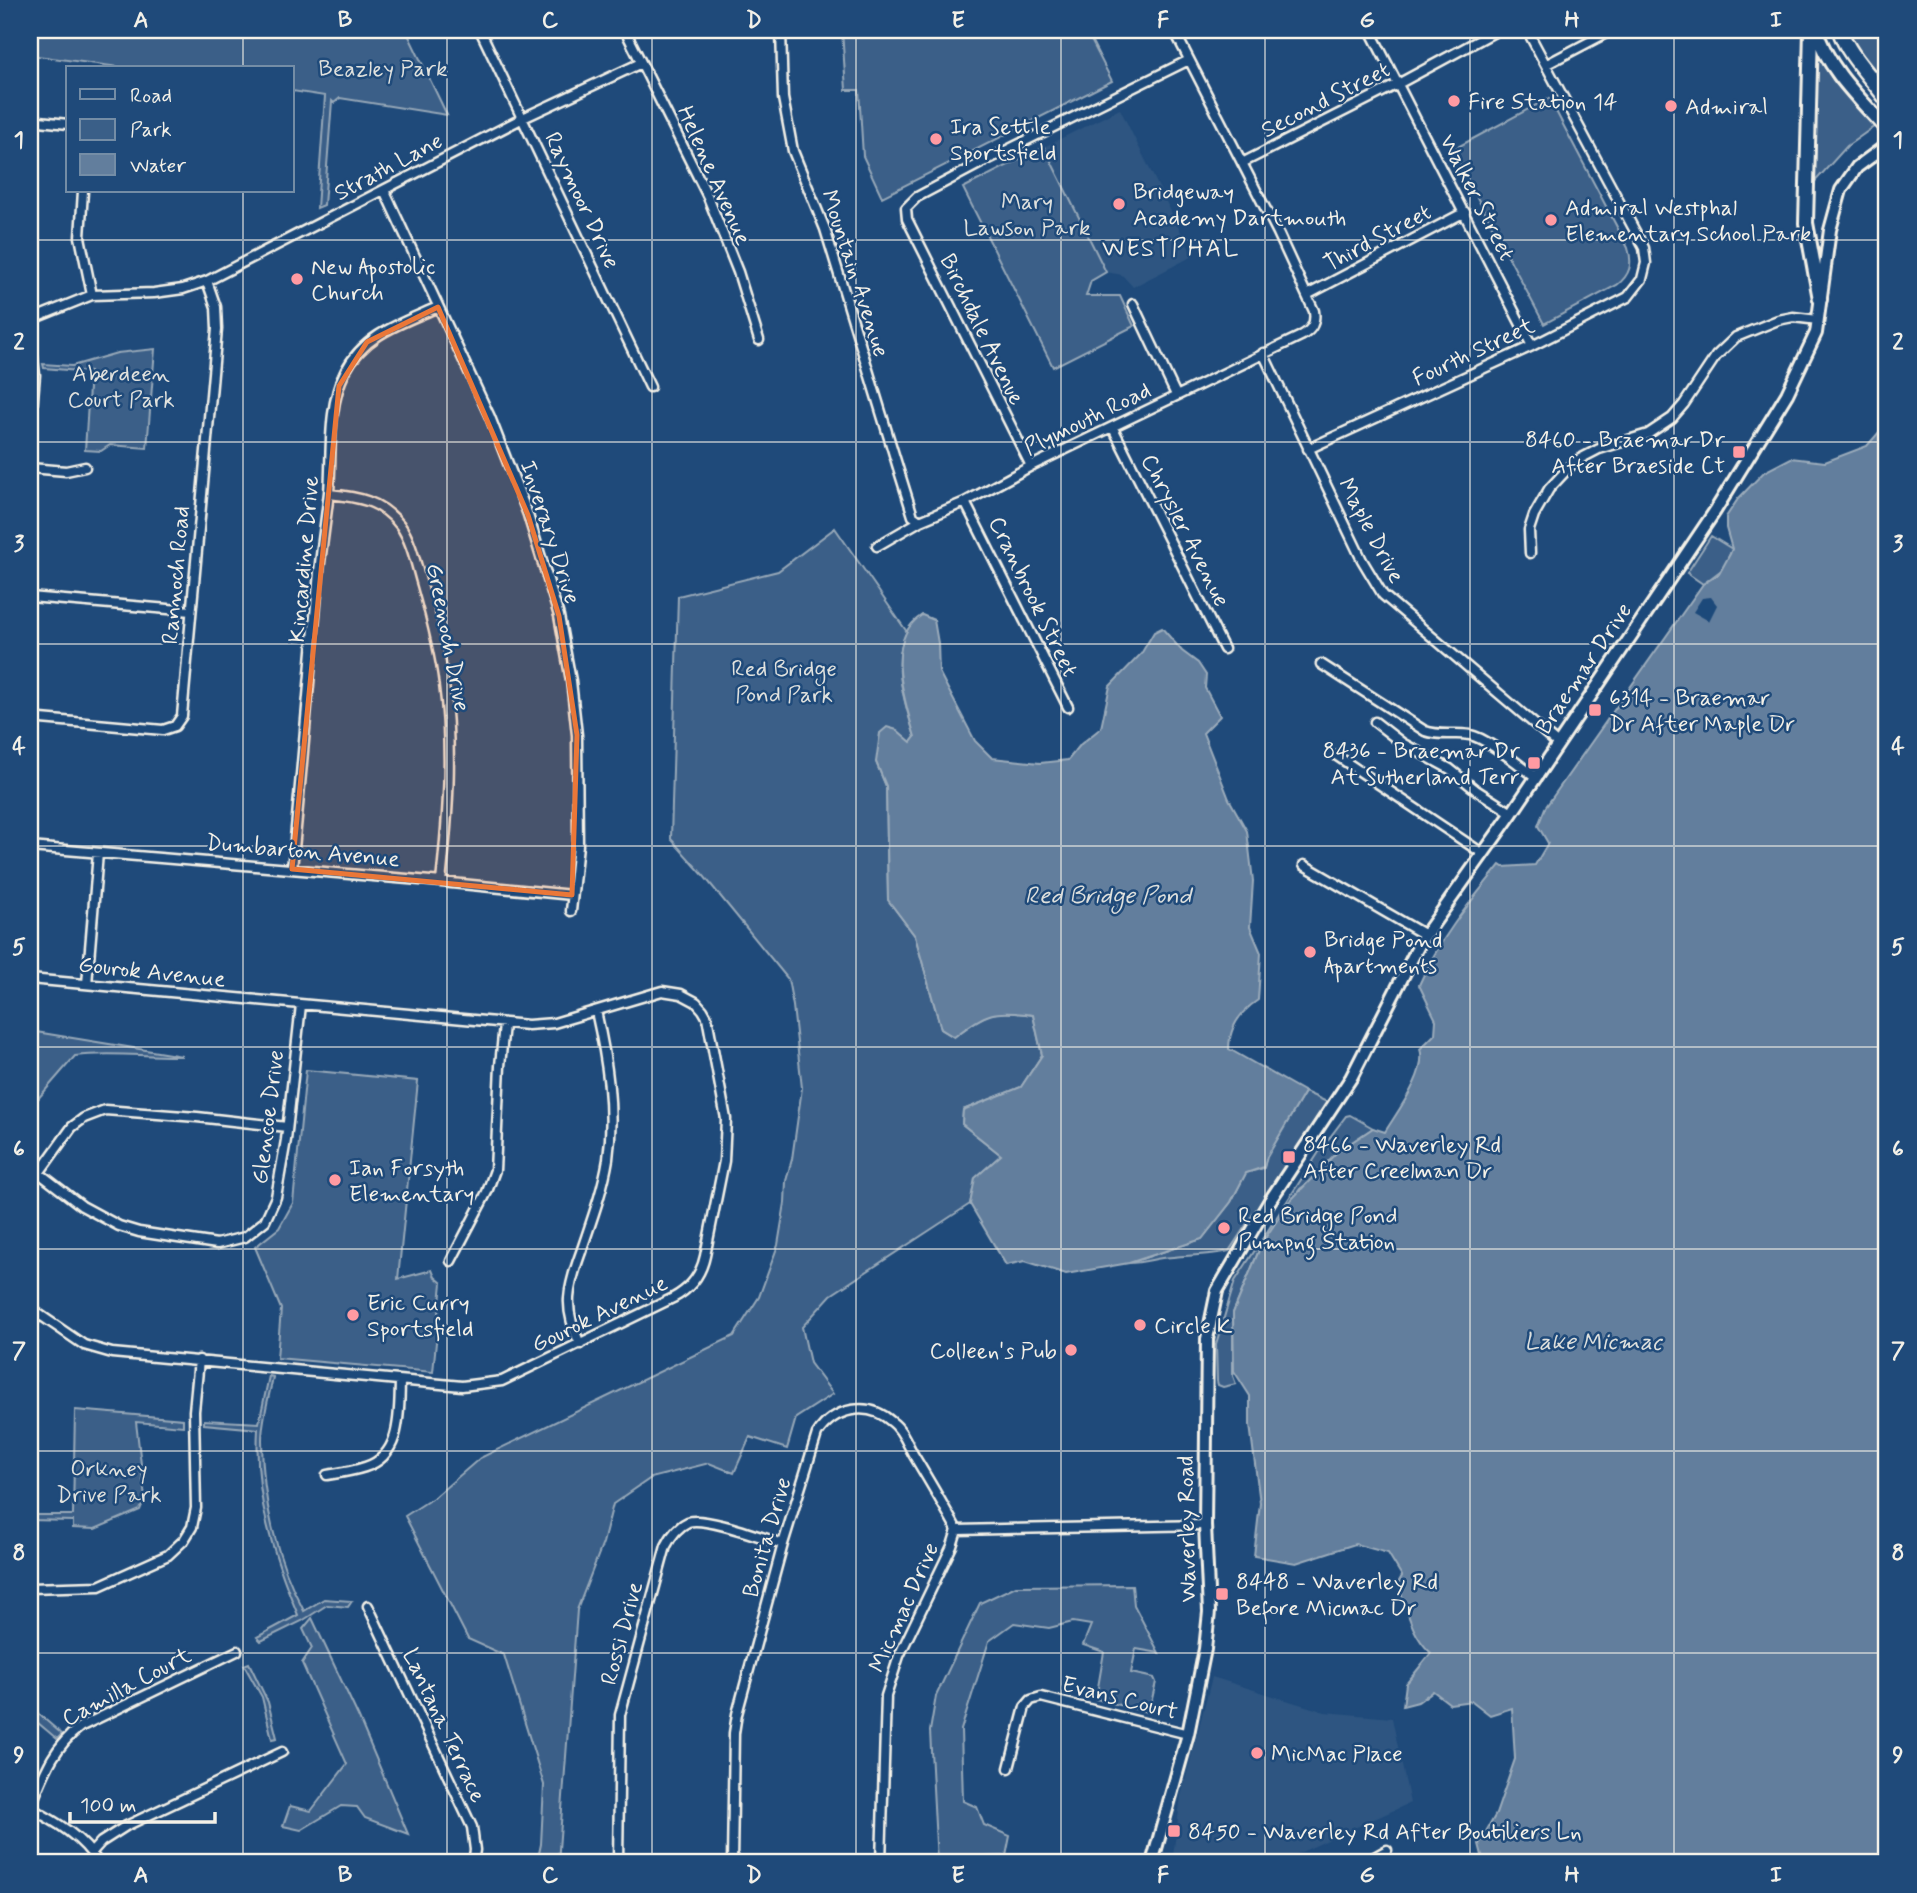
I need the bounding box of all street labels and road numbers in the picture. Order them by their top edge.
street label: Second Street [1256,55,1395,146]
street label: Helene Avenue [669,101,757,250]
street label: Strath Lane [329,127,448,209]
street label: Raymoor Drive [536,128,626,274]
street label: Walker Street [1432,130,1521,266]
street label: Mountain Avenue [813,186,895,361]
street label: Third Street [1319,198,1437,280]
street label: Birchdale Avenue [932,249,1031,411]
street label: Fourth Street [1408,311,1540,394]
street label: Plymouth Road [1019,376,1156,463]
street label: Chrysler Avenue [1133,450,1236,612]
street label: Inverary Drive [512,457,586,608]
street label: Maple Drive [1330,473,1411,589]
street label: Kincardine Drive [283,474,327,644]
street label: Rannoch Road [156,505,198,646]
street label: Cranbrook Street [980,512,1084,682]
street label: Greenoch Drive [418,561,476,714]
street label: Braemar Drive [1529,597,1640,741]
street label: Dumbarton Avenue [205,829,401,875]
street label: Gourok Avenue [77,950,227,996]
street label: Glencoe Drive [246,1048,292,1186]
street label: Gourok Avenue [527,1269,673,1361]
street label: Waverley Road [1172,1455,1204,1603]
street label: Bonita Drive [736,1474,799,1601]
street label: Micmac Drive [863,1538,947,1678]
street label: Rossi Drive [595,1579,651,1688]
street label: Camilla Court [57,1641,197,1734]
street label: Lantana Terrace [394,1644,492,1808]
street label: Evans Court [1058,1670,1181,1728]

